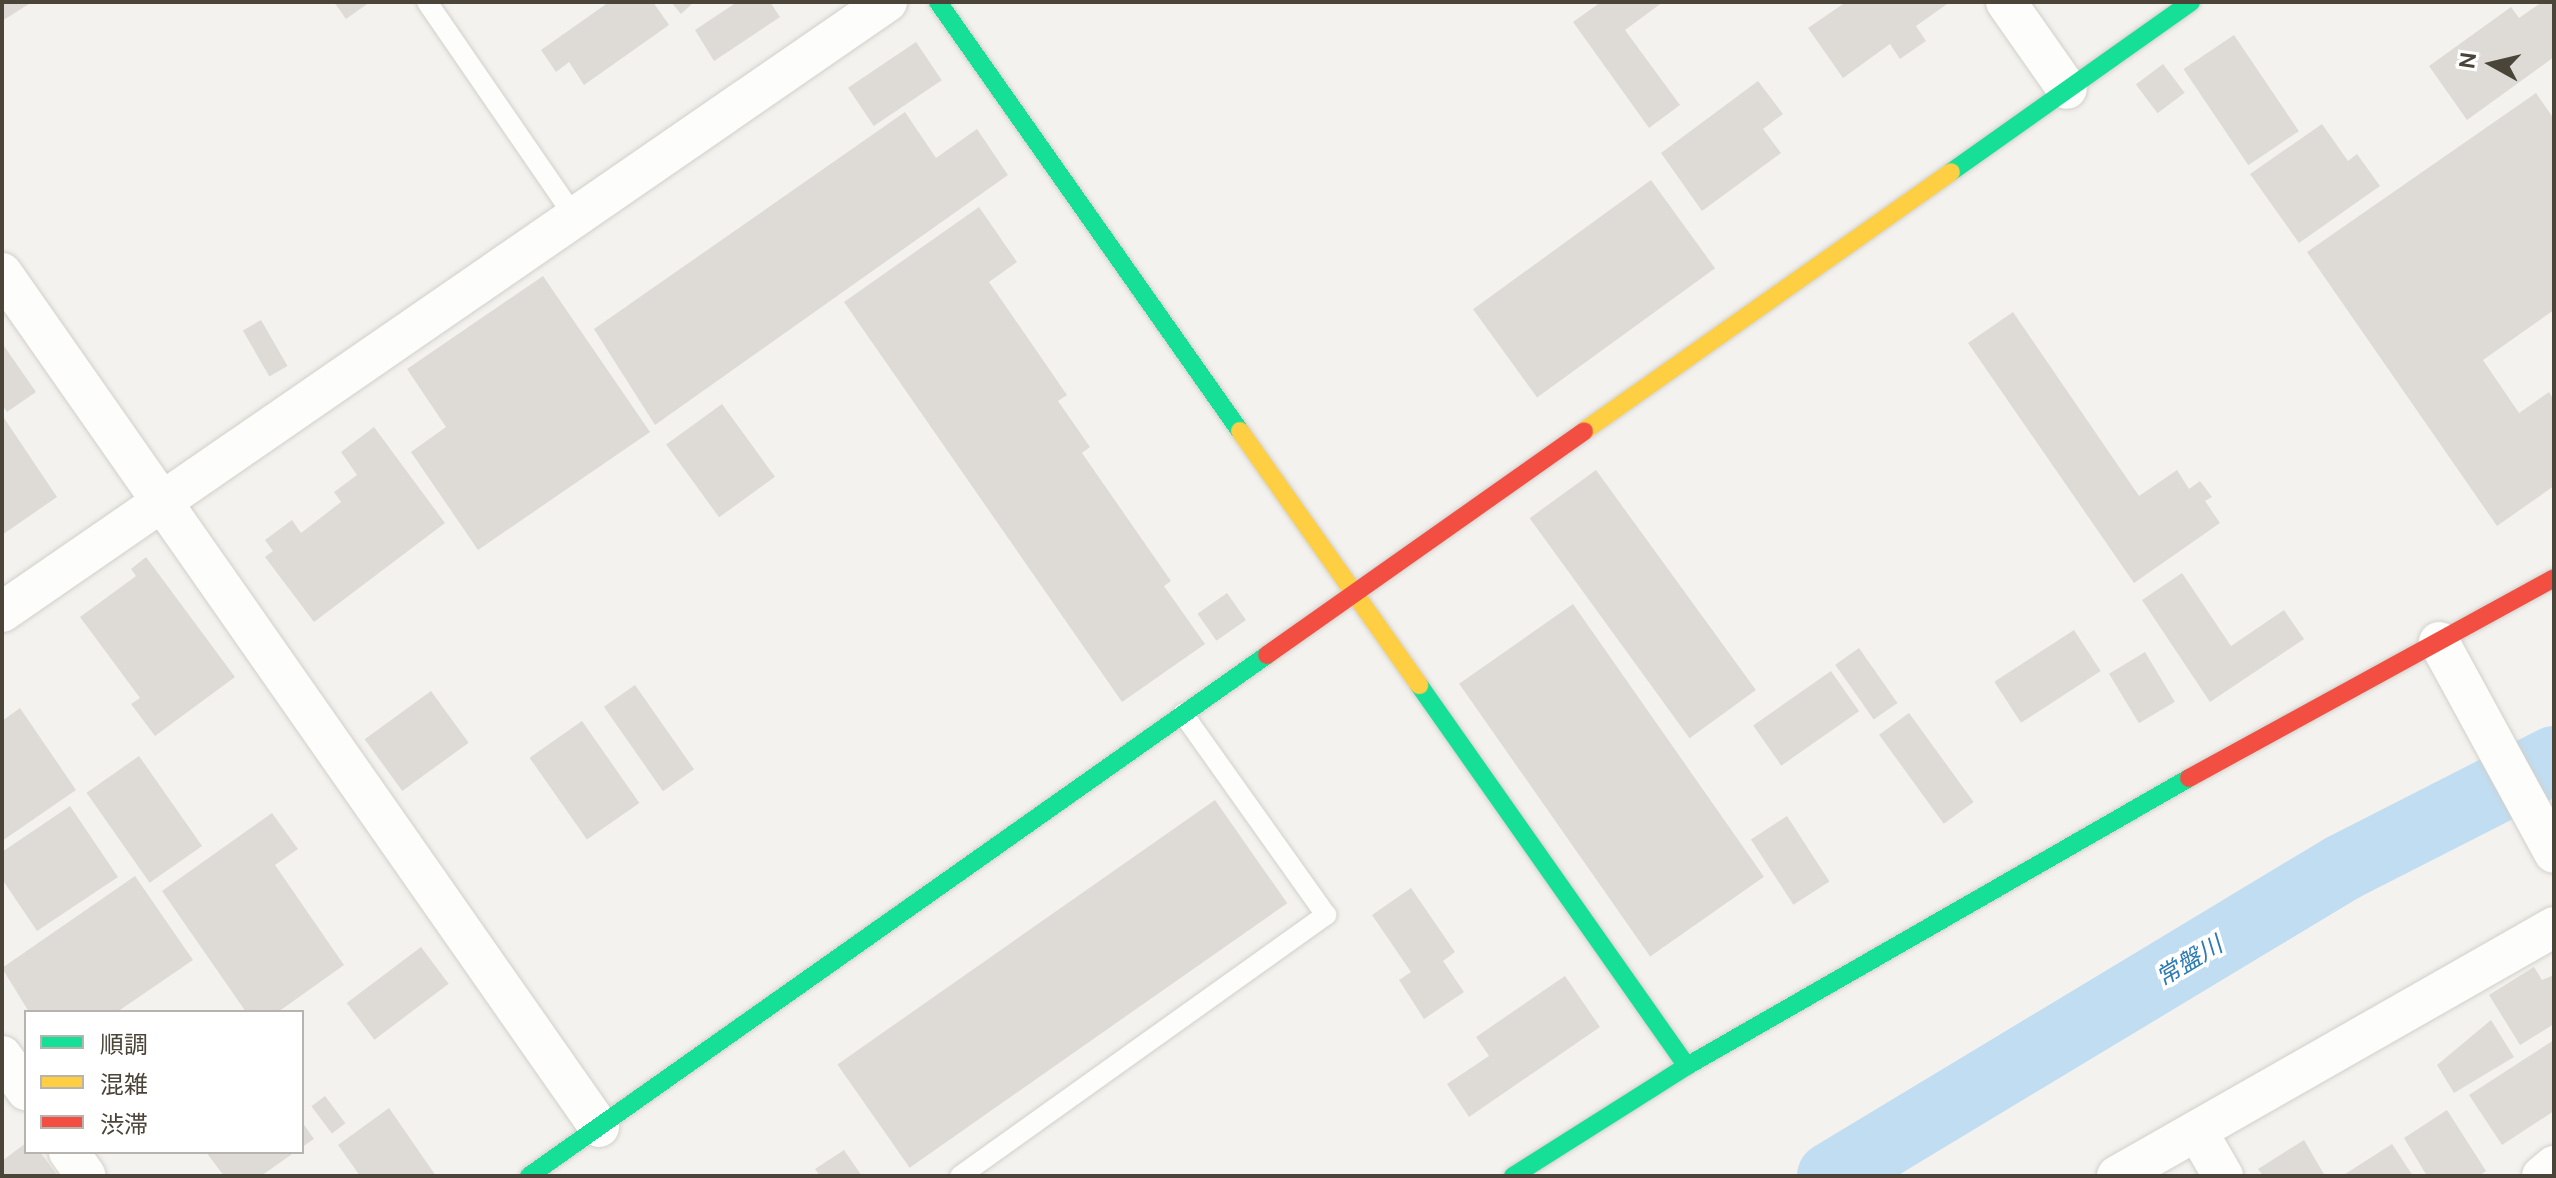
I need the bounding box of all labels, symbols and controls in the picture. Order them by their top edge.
north arrow [2452,24,2532,104]
text: N [2452,51,2483,71]
water label: 常盤川 [2151,930,2227,992]
legend [24,1010,304,1154]
text: 順調 [100,1029,148,1060]
text: 混雑 [100,1069,148,1100]
text: 渋滞 [100,1109,148,1140]

